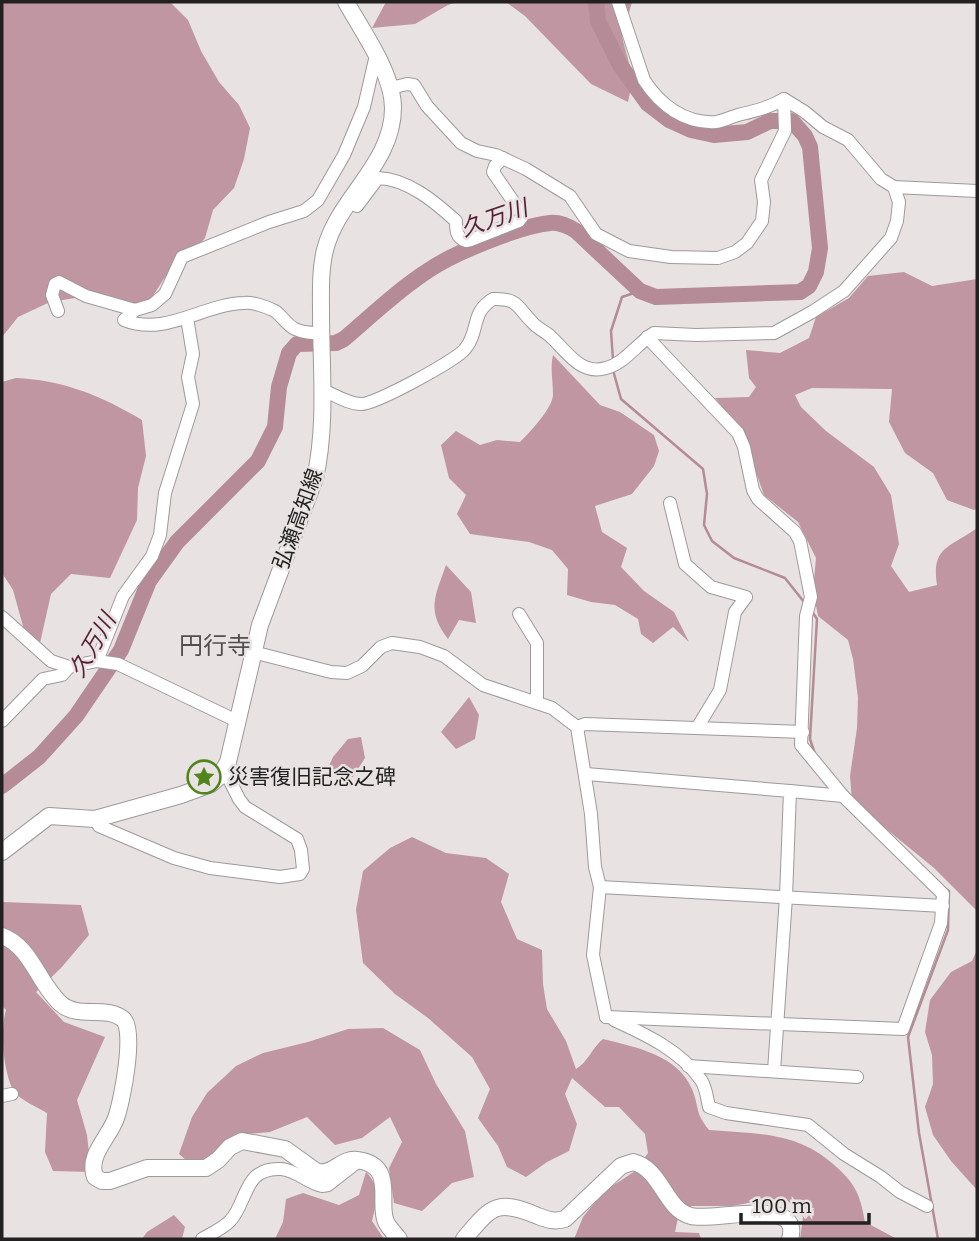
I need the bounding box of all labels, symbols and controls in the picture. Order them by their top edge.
water label: 久万川 [457,193,534,242]
street label: 弘瀬高知線 [268,465,328,573]
water label: 久万川 [63,606,123,682]
district label: 円行寺 [179,632,251,660]
place icon: 災害復旧記念之碑 [185,758,223,796]
place label: 災害復旧記念之碑 [228,764,396,790]
scale bar [741,1182,869,1226]
text: 100 m [752,1193,812,1219]

